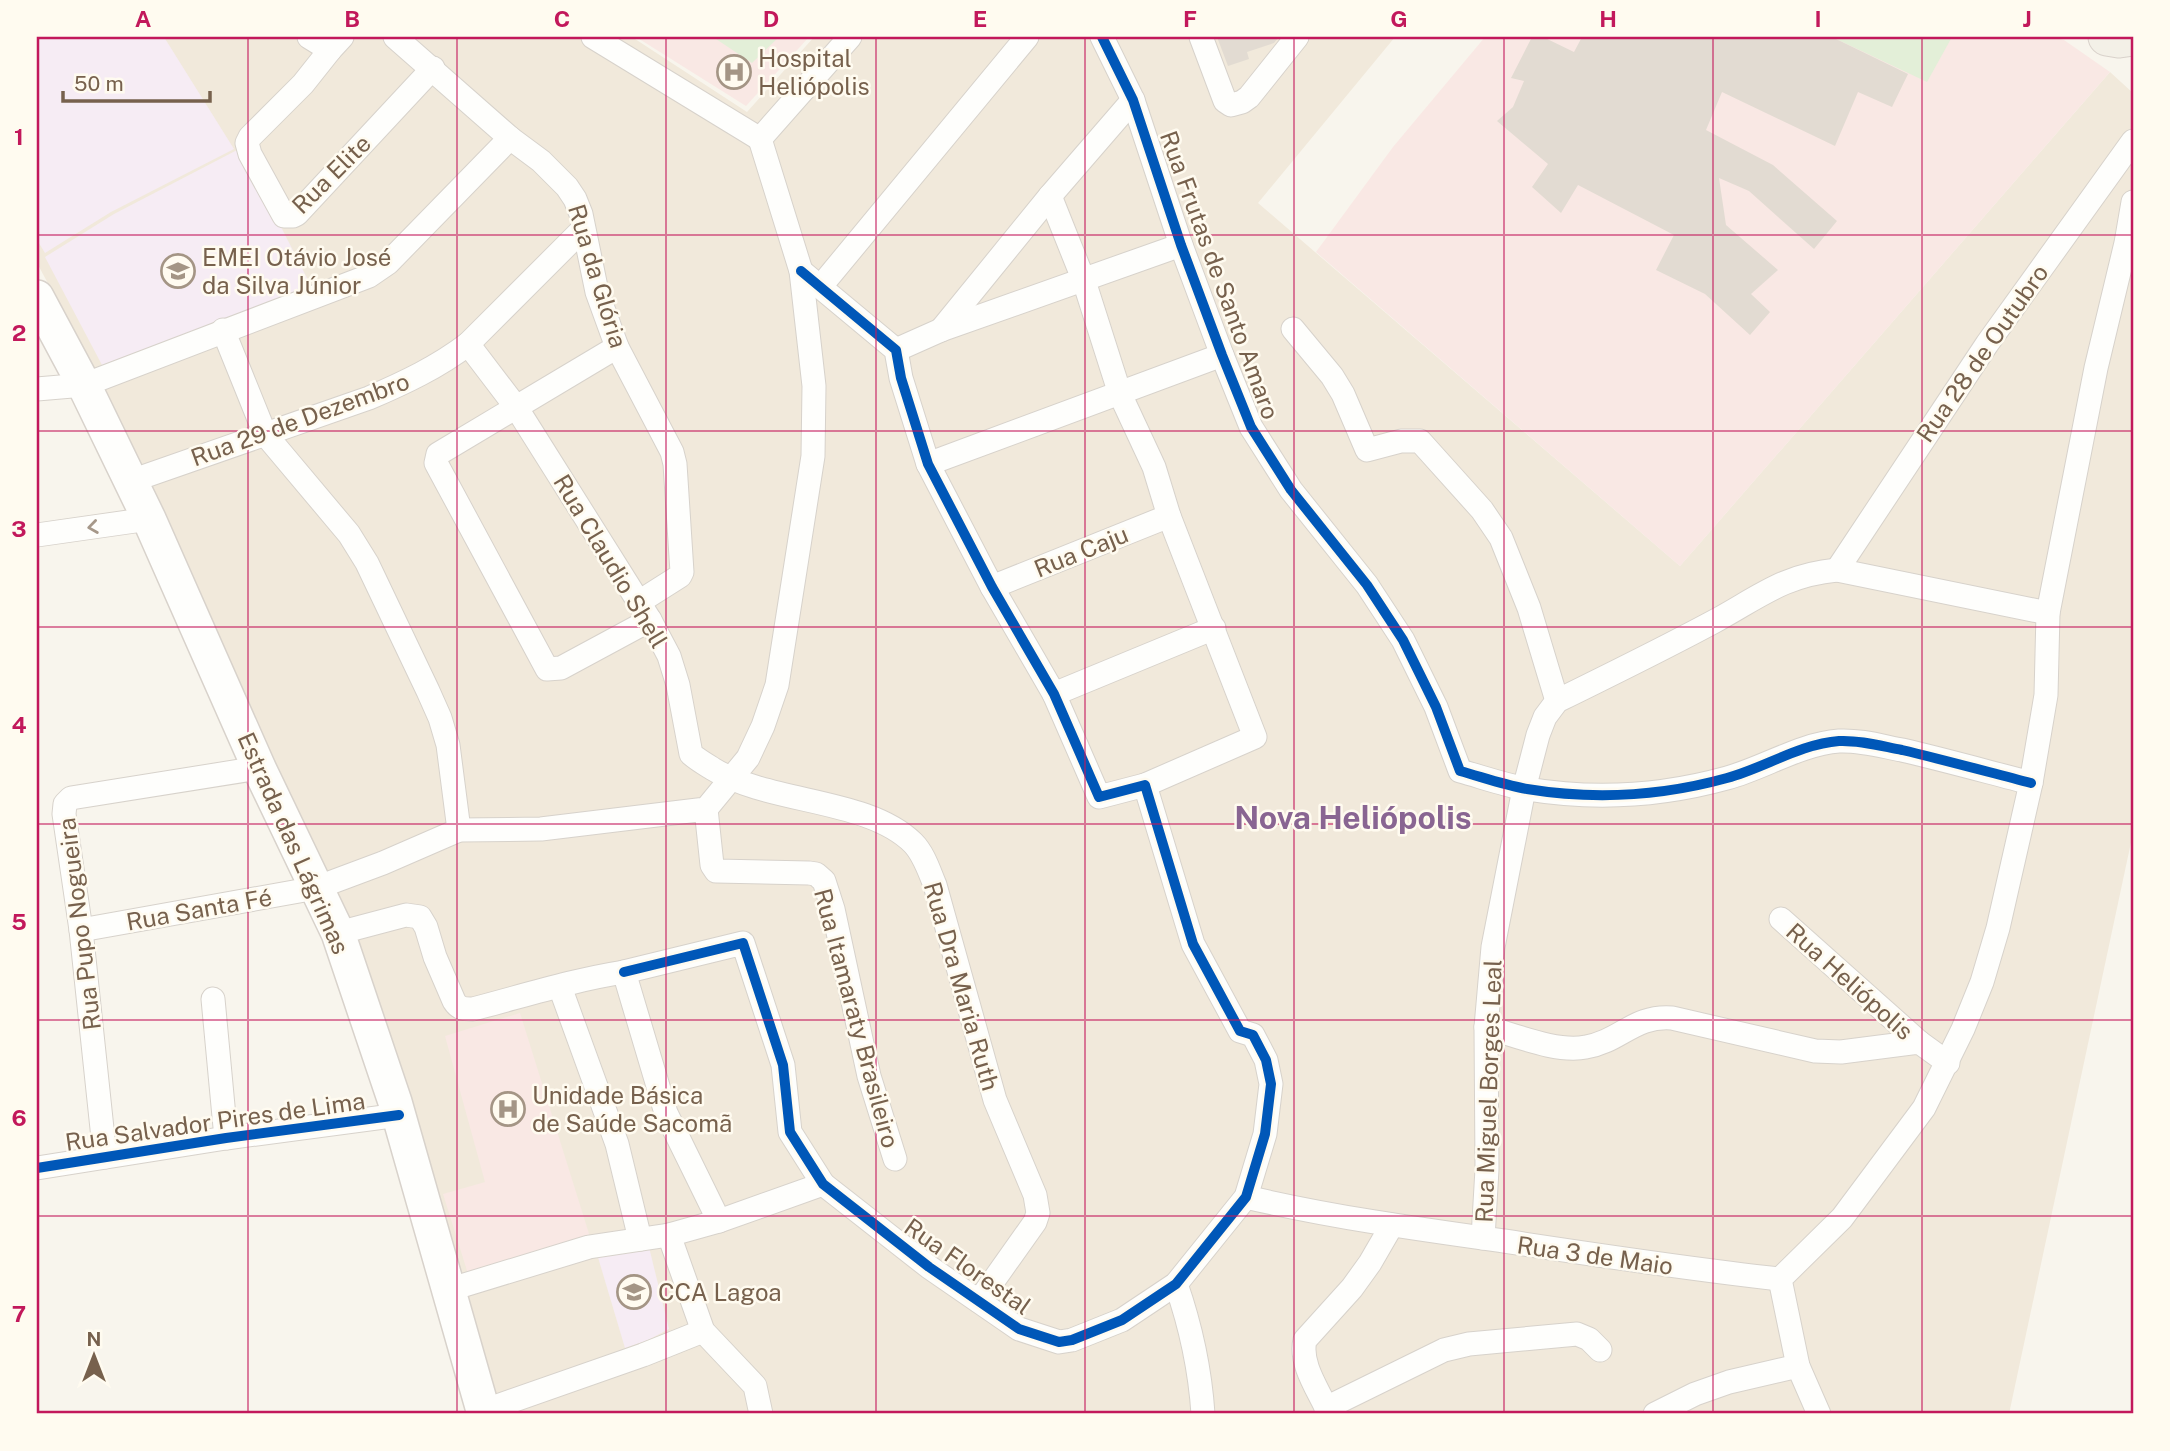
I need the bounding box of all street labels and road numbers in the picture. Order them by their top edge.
street label: Rua Frutas de Santo Amaro [1155,127,1285,423]
street label: Rua Elite [286,129,376,219]
street label: Rua da Glória [563,201,633,351]
street label: Rua 28 de Outubro [1910,259,2054,447]
street label: Rua 29 de Dezembro [187,366,413,472]
street label: Rua Claudio Shell [548,469,674,653]
street label: Rua Caju [1030,519,1132,583]
street label: Estrada das Lágrimas [232,728,356,958]
street label: Rua Pupo Nogueira [52,816,106,1032]
street label: Rua Dra Maria Ruth [919,878,1005,1094]
street label: Rua Santa Fé [124,882,274,936]
street label: Rua Itamaraty Brasileiro [809,885,905,1151]
street label: Rua Heliópolis [1781,917,1919,1045]
street label: Rua Miguel Borges Leal [1469,959,1507,1223]
street label: Rua Salvador Pires de Lima [63,1086,367,1156]
street label: Rua Florestal [899,1212,1037,1320]
street label: Rua 3 de Maio [1515,1230,1675,1280]

